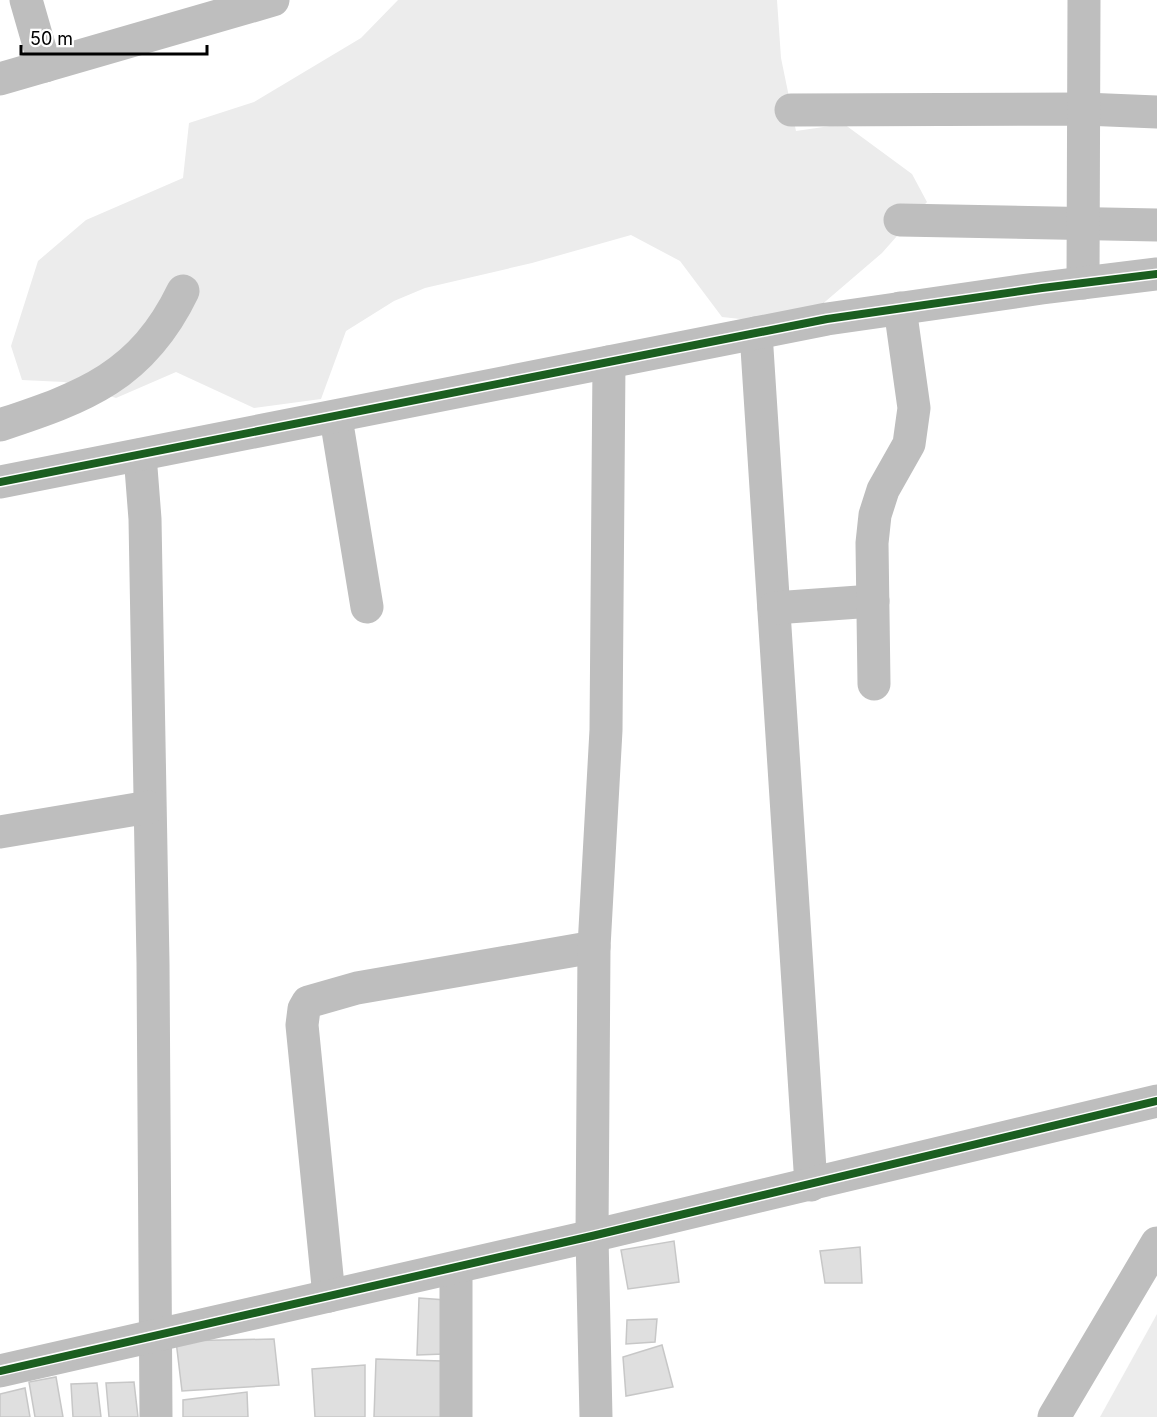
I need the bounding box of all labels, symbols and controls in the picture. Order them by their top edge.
scale bar [21,18,207,56]
text: 50 m [30,28,73,49]

